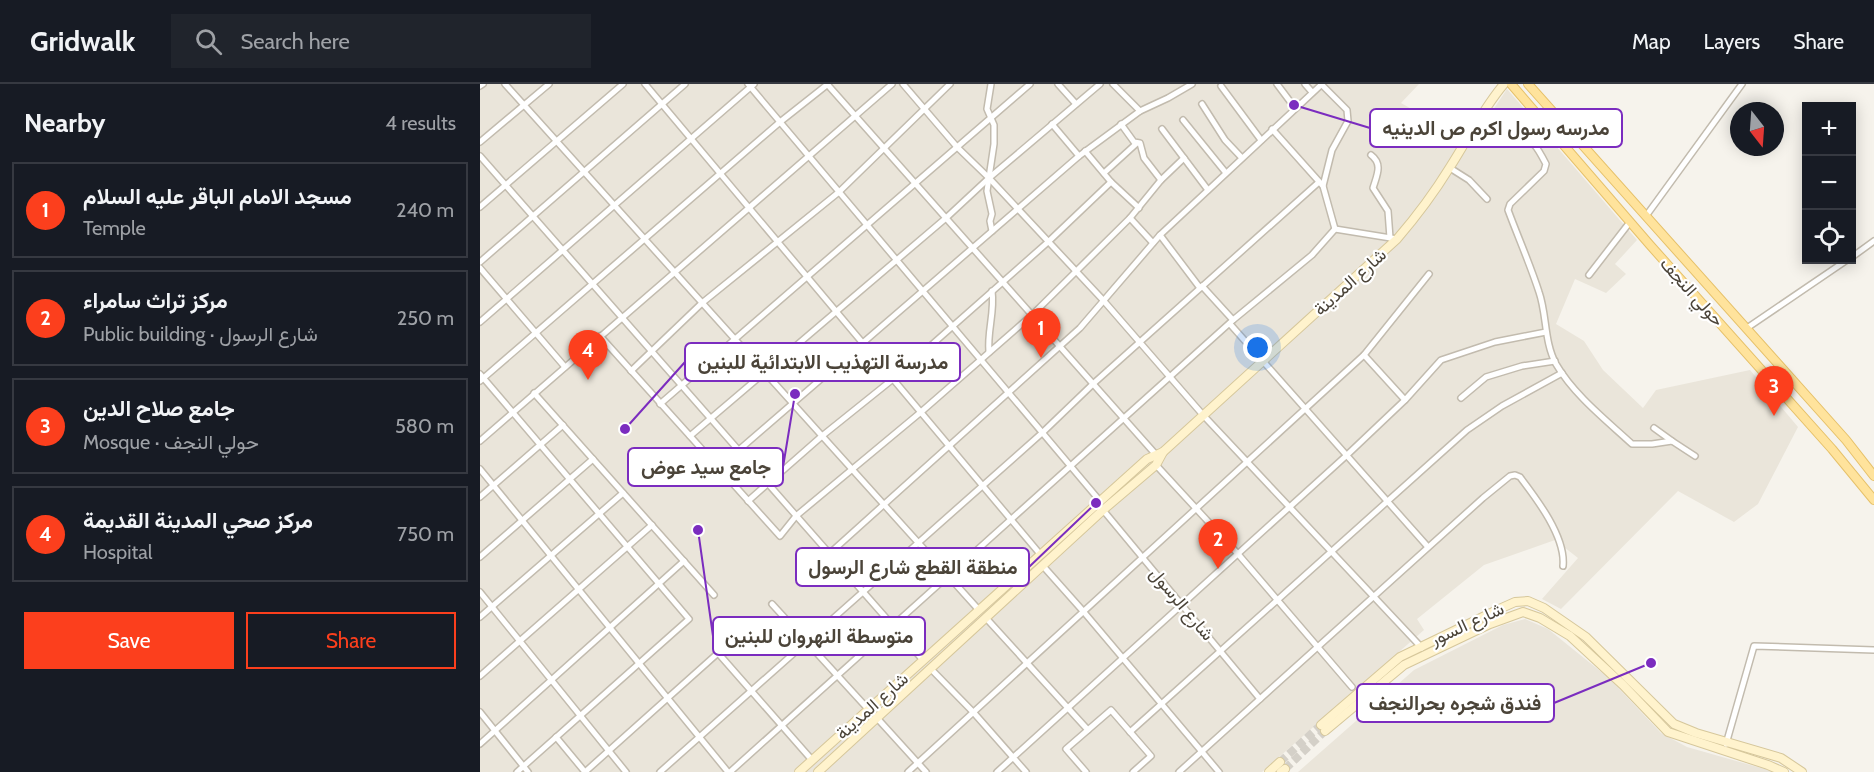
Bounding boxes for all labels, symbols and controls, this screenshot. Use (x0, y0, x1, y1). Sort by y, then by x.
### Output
search box (171, 14, 591, 68)
text: Gridwalk (30, 24, 135, 58)
icon: search (192, 25, 225, 58)
text: Search here (240, 28, 350, 55)
text: Map (1632, 29, 1671, 54)
text: Layers (1704, 29, 1760, 54)
text: Share (1793, 29, 1844, 54)
north arrow (1730, 102, 1784, 156)
map controls (1802, 102, 1856, 264)
button: + (1802, 102, 1856, 156)
text: Nearby (24, 107, 105, 139)
callout: مدرسه رسول اکرم ص الدینیه (1370, 109, 1622, 147)
text: 4 results (385, 111, 456, 135)
text: مدرسه رسول اکرم ص الدینیه (1382, 116, 1610, 141)
button: − (1802, 156, 1856, 210)
text: مسجد الامام الباقر عليه السلام (83, 183, 352, 210)
text: 1 (42, 198, 49, 222)
text: 240 m (396, 198, 454, 222)
button: locate (1802, 210, 1856, 264)
text: Temple (83, 216, 146, 240)
street label: شارع المدينة (1309, 244, 1392, 321)
street label: حولي النجف (1652, 253, 1729, 334)
text: مركز تراث سامراء (83, 287, 228, 314)
text: 2 (40, 306, 51, 330)
text: 250 m (397, 306, 454, 330)
pin: 1 (1022, 308, 1060, 358)
text: Public building · شارع الرسول (83, 322, 318, 346)
pin: 4 (568, 330, 608, 380)
your location (1243, 333, 1272, 362)
callout: مدرسة التهذيب الابتدائية للبنين (685, 343, 960, 381)
text: مدرسة التهذيب الابتدائية للبنين (698, 350, 949, 375)
pin: 3 (1754, 366, 1794, 416)
text: جامع صلاح الدين (83, 395, 235, 422)
text: 3 (40, 414, 51, 438)
text: 580 m (395, 414, 454, 438)
text: Mosque · حولي النجف (83, 430, 259, 454)
callout: جامع سيد عوض (628, 448, 783, 486)
text: جامع سيد عوض (641, 455, 771, 481)
text: مركز صحي المدينة القديمة (83, 507, 313, 534)
pin: 2 (1198, 520, 1238, 569)
text: 4 (39, 522, 52, 546)
text: 750 m (397, 522, 454, 546)
text: Hospital (83, 540, 153, 564)
callout: منطقة القطع شارع الرسول (796, 548, 1029, 586)
text: منطقة القطع شارع الرسول (808, 555, 1018, 581)
street label: شارع الرسول (1144, 563, 1219, 646)
street label: شارع السور (1426, 597, 1508, 652)
button: Save (24, 612, 234, 669)
button: Share (246, 612, 456, 669)
callout: متوسطة النهروان للبنين (713, 617, 925, 655)
text: متوسطة النهروان للبنين (725, 624, 913, 649)
street label: شارع المدينة (831, 668, 914, 745)
callout: فندق شجره بحرالنجف (1357, 684, 1554, 722)
text: فندق شجره بحرالنجف (1369, 691, 1541, 716)

